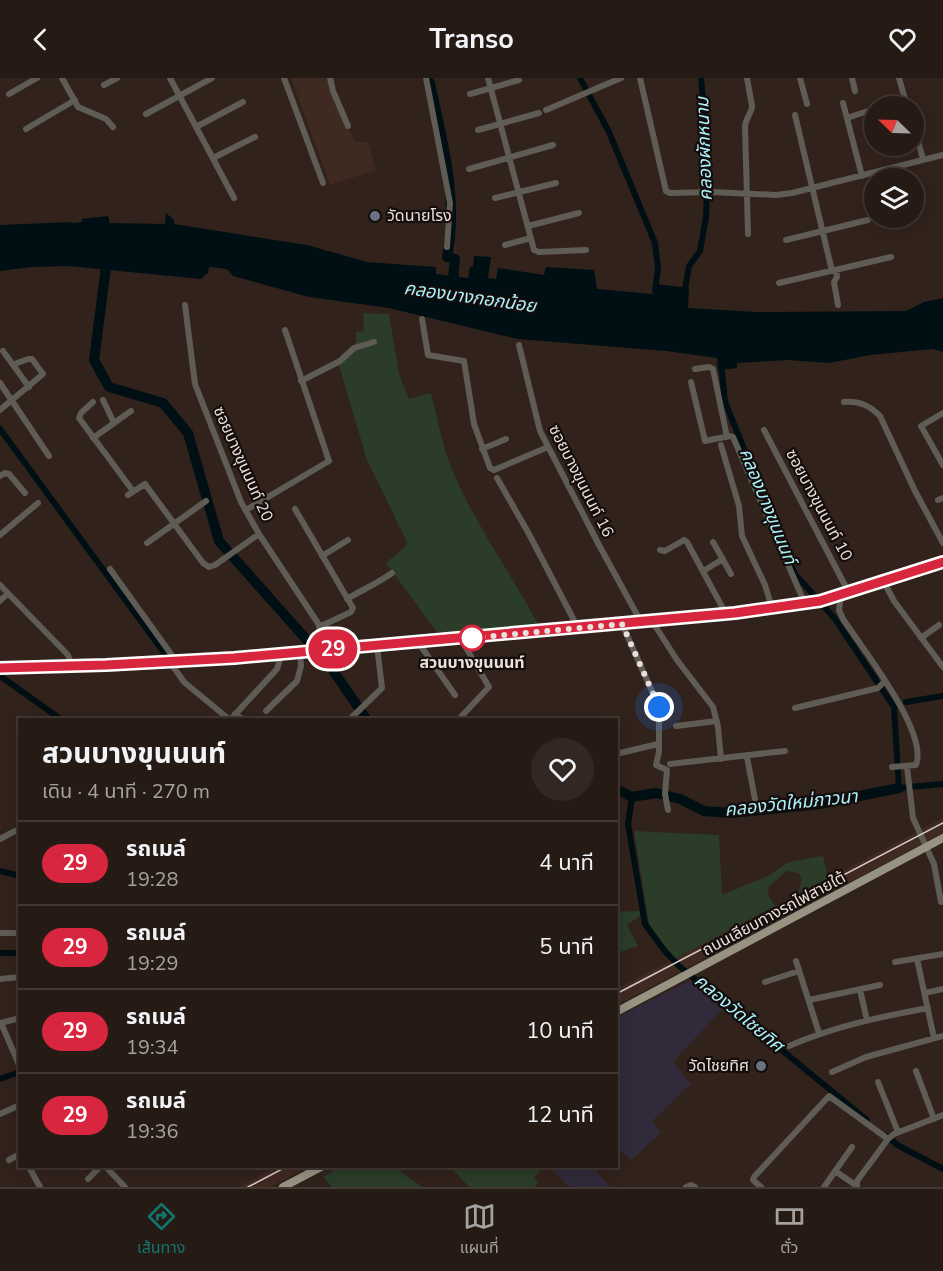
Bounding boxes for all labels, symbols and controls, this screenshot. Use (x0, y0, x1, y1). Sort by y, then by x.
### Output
text: Transo (429, 21, 514, 58)
icon: back (24, 23, 57, 56)
icon: heart (886, 23, 919, 56)
water label: คลองผักหนาม (690, 95, 718, 201)
north arrow (864, 96, 924, 156)
map controls (864, 96, 924, 228)
button: layers (864, 168, 924, 228)
place label: วัดนายโรง (387, 205, 452, 227)
marker: วัดนายโรง (368, 209, 382, 223)
water label: คลองบางกอกน้อย (402, 276, 539, 318)
street label: ซอยบางขุนนนท์ 20 (208, 403, 278, 525)
street label: ซอยบางขุนนนท์ 16 (543, 421, 619, 541)
water label: คลองบางขุนนนท์ (734, 444, 803, 570)
street label: ซอยบางขุนนนท์ 10 (780, 445, 858, 565)
marker: สวนบางขุนนนท์ (459, 625, 485, 651)
line badge: 29 (306, 630, 360, 668)
text: 29 (320, 635, 346, 663)
place label: สวนบางขุนนนท์ (419, 652, 525, 674)
your location (644, 692, 674, 722)
text: สวนบางขุนนนท์ (42, 735, 226, 773)
button: heart (531, 738, 594, 801)
text: เดิน · 4 นาที · 270 m (42, 778, 210, 805)
water label: คลองวัดใหม่ภาวนา (723, 784, 859, 822)
text: รถเมล์ (126, 834, 186, 864)
text: 4 นาที (539, 848, 594, 878)
text: 29 (62, 849, 88, 877)
text: 19:28 (126, 866, 179, 893)
street label: ถนนเลียบทางรถไฟสายใต้ (698, 867, 850, 961)
text: รถเมล์ (126, 918, 186, 948)
text: 5 นาที (539, 932, 594, 962)
text: 29 (62, 933, 88, 961)
text: 19:29 (126, 950, 179, 977)
water label: คลองวัดไชยทิศ (689, 969, 790, 1058)
text: รถเมล์ (126, 1002, 186, 1032)
text: 10 นาที (526, 1016, 594, 1046)
text: 29 (62, 1017, 88, 1045)
text: 19:34 (126, 1034, 179, 1061)
place label: วัดไชยทิศ (689, 1055, 749, 1077)
marker: วัดไชยทิศ (754, 1059, 768, 1073)
text: รถเมล์ (126, 1086, 186, 1116)
text: 12 นาที (526, 1100, 594, 1130)
text: 29 (62, 1101, 88, 1129)
text: 19:36 (126, 1118, 179, 1145)
tab: เส้นทาง (137, 1200, 185, 1260)
tab: แผนที่ (460, 1200, 499, 1260)
tab: ตั๋ว (773, 1200, 806, 1260)

